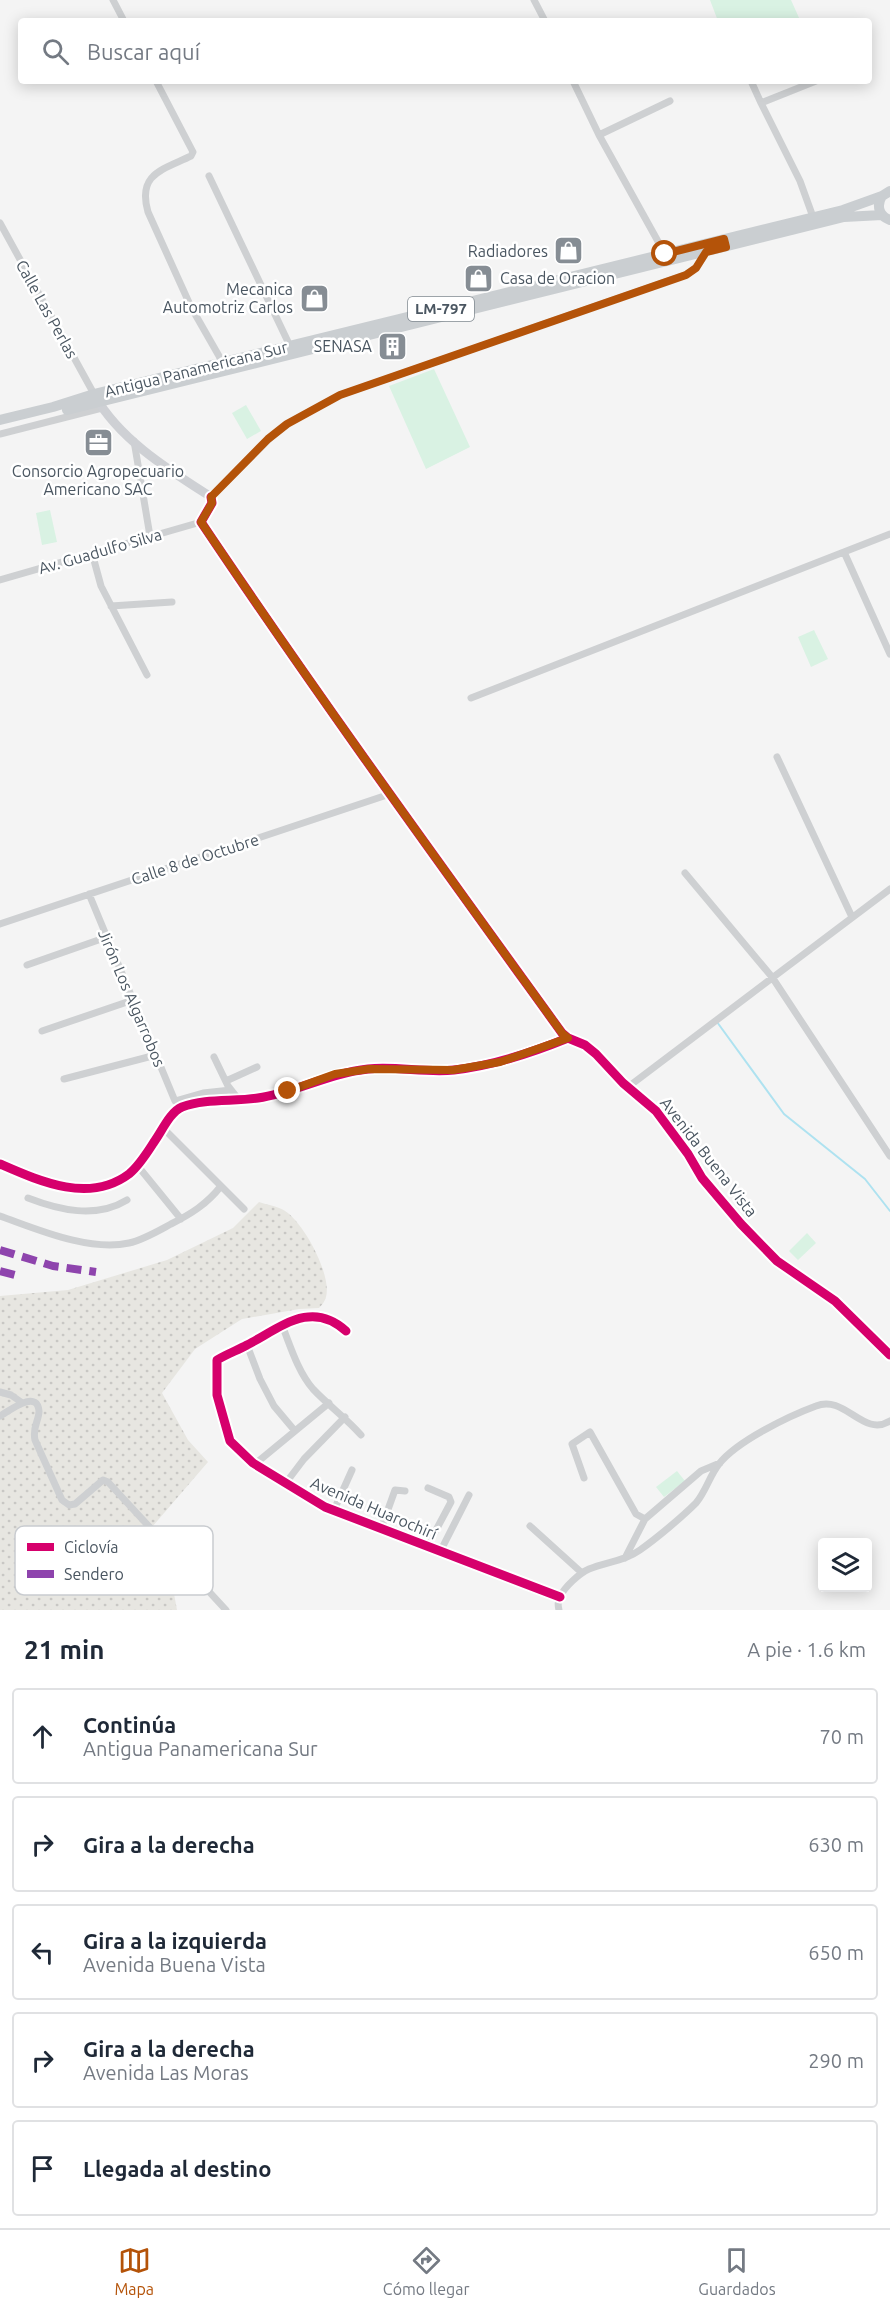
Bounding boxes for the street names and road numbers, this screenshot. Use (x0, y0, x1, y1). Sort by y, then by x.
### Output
street label: Calle Las Perlas (13, 257, 81, 361)
road number: LM-797 (408, 297, 474, 321)
street label: Antigua Panamericana Sur (103, 338, 289, 400)
street label: Av. Guadulfo Silva (36, 525, 164, 577)
street label: Calle 8 de Octubre (129, 830, 261, 888)
street label: Jirón Los Algarrobos (95, 927, 169, 1069)
street label: Avenida Buena Vista (657, 1094, 761, 1220)
street label: Avenida Huarochirí (308, 1473, 441, 1543)

